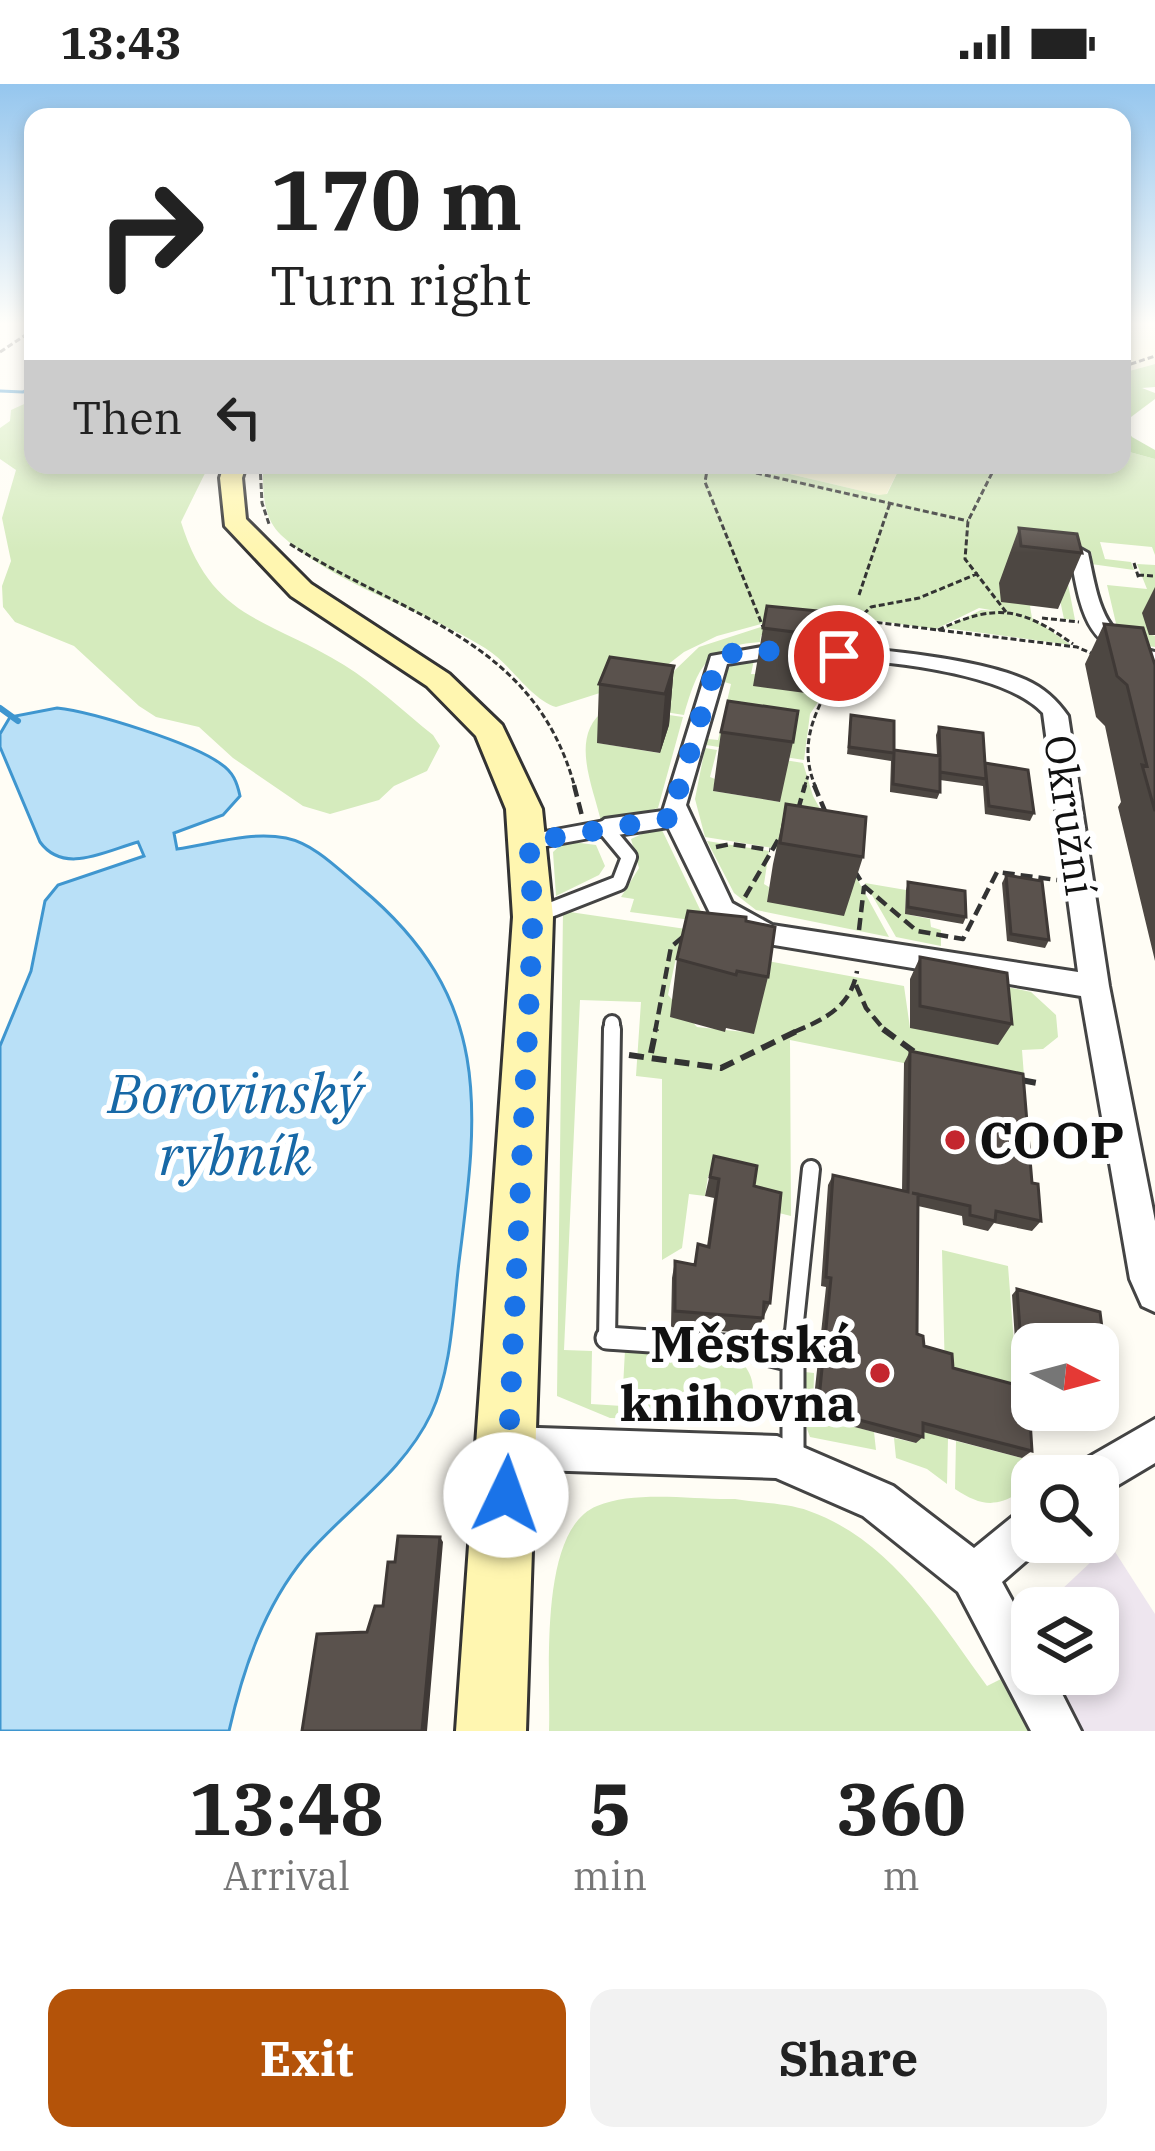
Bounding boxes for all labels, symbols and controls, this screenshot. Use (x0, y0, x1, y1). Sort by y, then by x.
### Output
text: 13:43 (60, 13, 182, 71)
text: 170 m (270, 144, 522, 253)
icon: right (72, 156, 228, 312)
text: Turn right (270, 250, 532, 320)
icon: left (206, 384, 272, 450)
text: Then (72, 388, 182, 446)
pin (788, 605, 890, 707)
icon: arrive (806, 623, 872, 689)
street label: Okružní (1032, 731, 1109, 899)
water label: Borovinský rybník (106, 1058, 367, 1190)
place label: COOP (979, 1106, 1125, 1172)
marker: COOP (942, 1127, 968, 1153)
place label: Městská knihovna (620, 1310, 856, 1435)
north arrow (1011, 1323, 1119, 1431)
map controls (1011, 1323, 1119, 1695)
marker: Městská knihovna (867, 1360, 893, 1386)
position arrow (443, 1432, 569, 1558)
button: search (1011, 1455, 1119, 1563)
button: layers (1011, 1587, 1119, 1695)
text: 13:48 (189, 1761, 384, 1855)
text: 5 (588, 1761, 632, 1855)
text: 360 (836, 1761, 966, 1855)
text: Arrival (223, 1850, 350, 1901)
text: min (573, 1850, 647, 1901)
text: m (883, 1850, 920, 1901)
button: Exit (48, 1989, 566, 2127)
button: Share (590, 1989, 1107, 2127)

